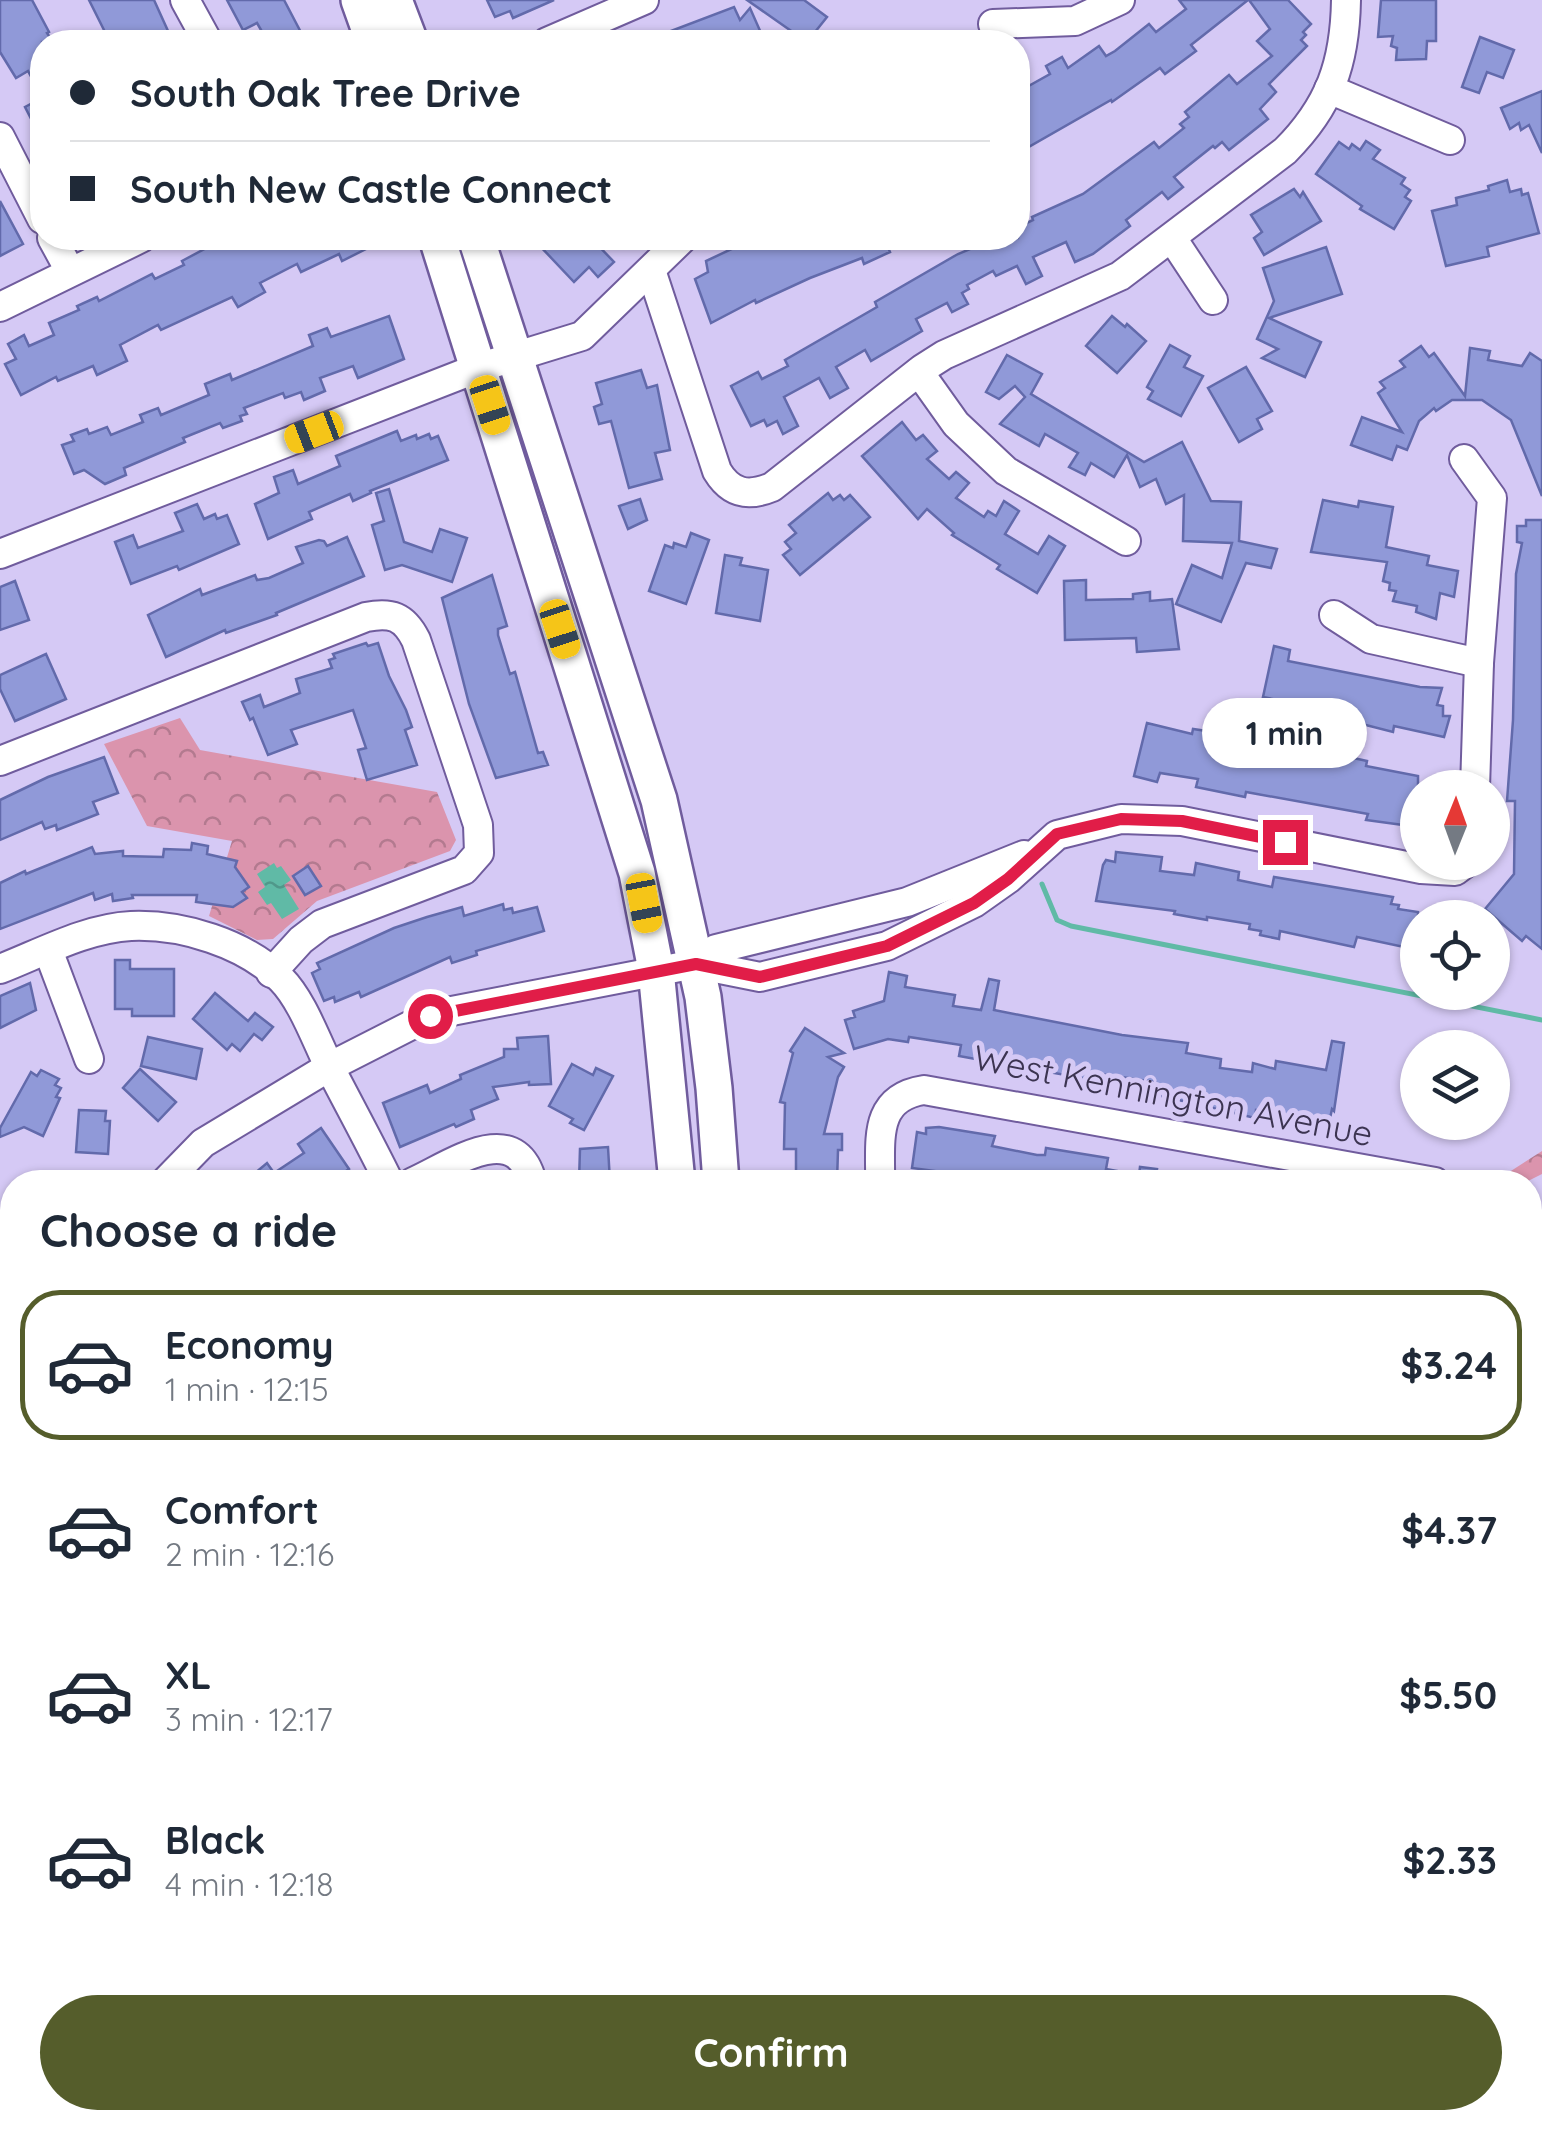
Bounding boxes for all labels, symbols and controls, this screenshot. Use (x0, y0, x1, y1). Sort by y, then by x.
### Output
text: South Oak Tree Drive (130, 69, 521, 117)
text: South New Castle Connect (130, 165, 612, 213)
car (466, 372, 514, 438)
car (281, 407, 347, 457)
car (536, 596, 584, 662)
callout: 1 min (1202, 697, 1368, 767)
text: 1 min (1246, 713, 1323, 753)
north arrow (1400, 770, 1510, 880)
map controls (1400, 770, 1510, 1140)
route end (1263, 820, 1308, 865)
car (624, 871, 664, 935)
button: locate (1400, 900, 1510, 1010)
route start (408, 994, 453, 1039)
button: layers (1400, 1030, 1510, 1140)
street label: West Kennington Avenue (970, 1035, 1377, 1155)
text: Choose a ride (40, 1202, 337, 1258)
icon: car (45, 1320, 135, 1410)
text: Economy (165, 1321, 334, 1369)
text: $3.24 (1400, 1341, 1497, 1389)
text: 1 min · 12:15 (165, 1369, 329, 1409)
icon: car (45, 1485, 135, 1575)
text: Comfort (165, 1486, 319, 1534)
text: $4.37 (1401, 1506, 1497, 1554)
text: 2 min · 12:16 (165, 1534, 334, 1574)
icon: car (45, 1650, 135, 1740)
text: XL (165, 1651, 211, 1699)
text: $5.50 (1399, 1671, 1497, 1719)
text: 3 min · 12:17 (165, 1699, 333, 1739)
icon: car (45, 1815, 135, 1905)
text: Black (165, 1816, 265, 1864)
text: $2.33 (1402, 1836, 1497, 1884)
text: 4 min · 12:18 (165, 1864, 334, 1904)
button: Confirm (40, 1995, 1502, 2110)

